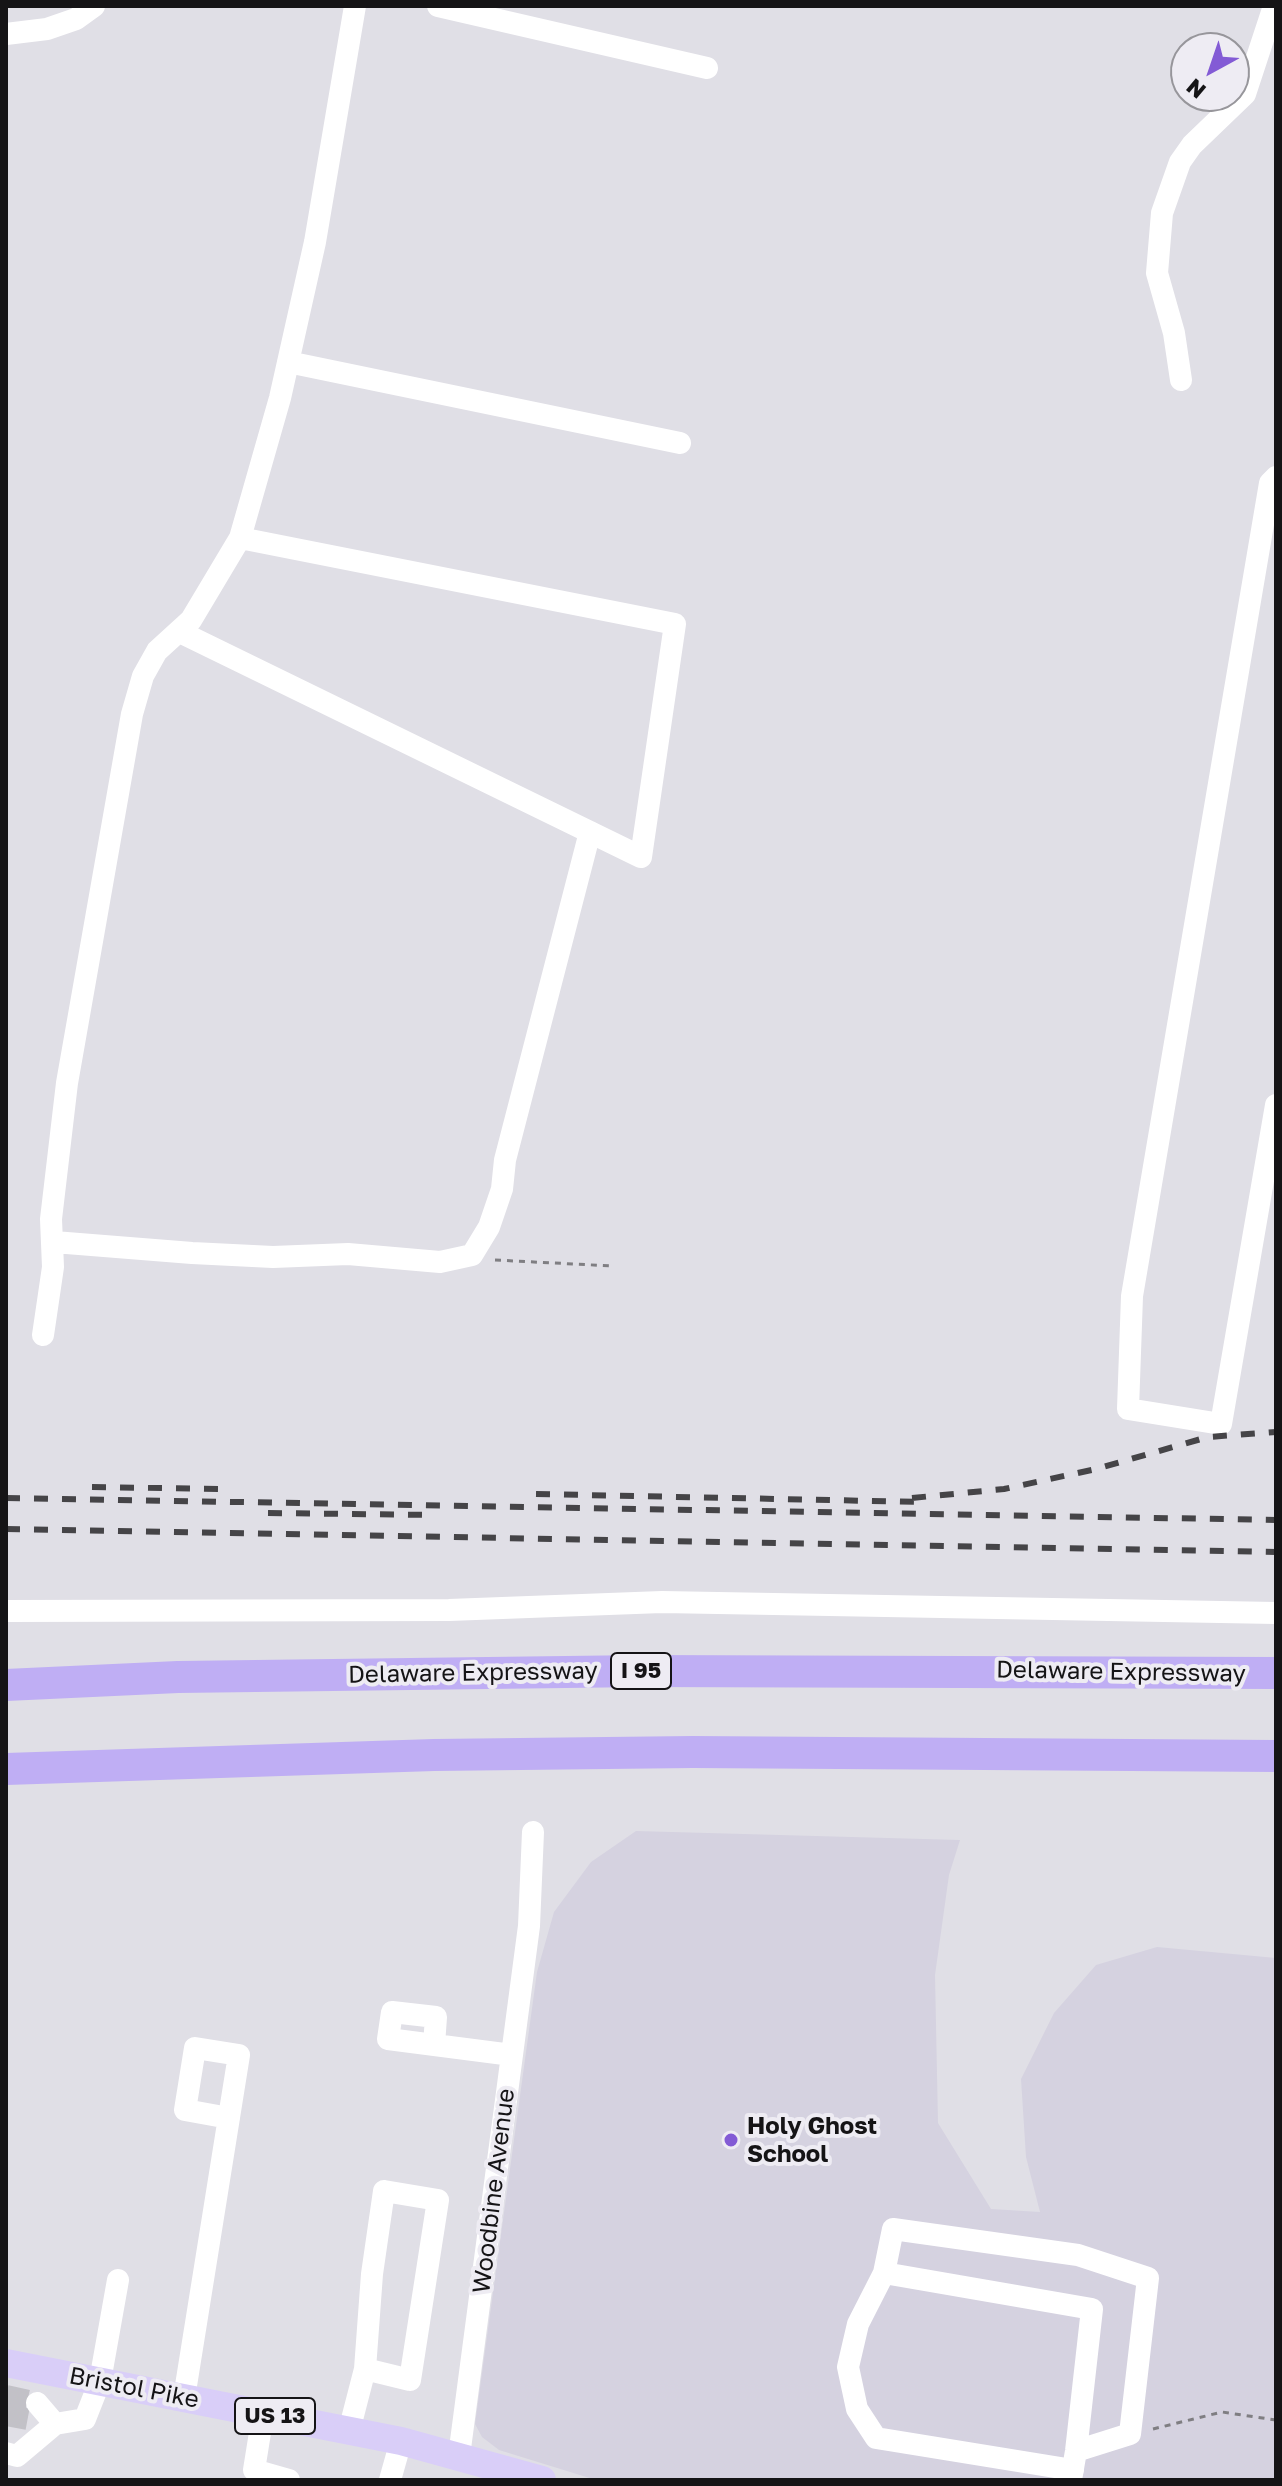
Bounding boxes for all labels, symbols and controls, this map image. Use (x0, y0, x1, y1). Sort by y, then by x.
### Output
north arrow (1170, 32, 1250, 112)
text: N (1180, 74, 1211, 105)
road number: I 95 (611, 1653, 671, 1689)
street label: Delaware Expressway (996, 1655, 1246, 1689)
street label: Delaware Expressway (348, 1656, 598, 1690)
street label: Woodbine Avenue (467, 2087, 521, 2295)
place label: Holy Ghost School (747, 2112, 877, 2168)
marker: Holy Ghost School (722, 2131, 740, 2149)
street label: Bristol Pike (67, 2361, 201, 2415)
road number: US 13 (235, 2398, 315, 2434)

